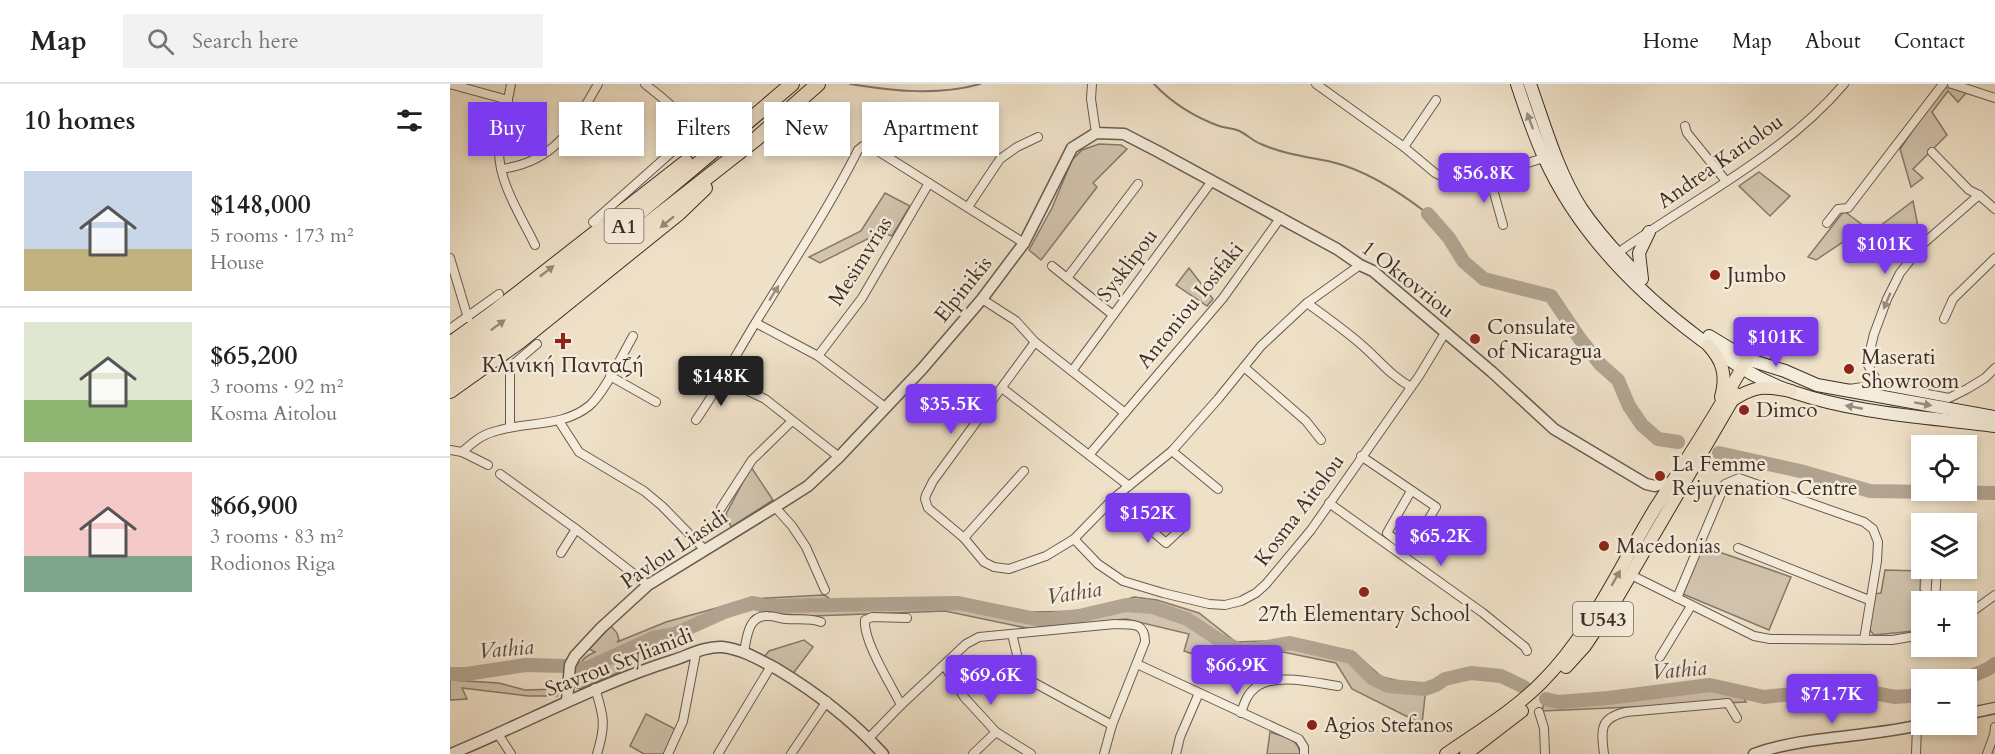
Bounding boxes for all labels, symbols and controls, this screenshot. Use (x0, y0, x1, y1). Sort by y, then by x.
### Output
search box (123, 14, 543, 68)
text: Map (30, 22, 87, 60)
icon: search (144, 25, 177, 58)
text: Search here (192, 26, 299, 56)
text: Home (1643, 27, 1699, 56)
text: Map (1732, 27, 1772, 56)
text: About (1805, 27, 1861, 56)
text: Contact (1894, 27, 1965, 56)
chip: Buy (468, 102, 547, 156)
chip: Rent (559, 102, 644, 156)
chip: Filters (656, 102, 752, 156)
chip: New (764, 102, 850, 156)
chip: Apartment (862, 102, 999, 156)
text: 10 homes (24, 103, 135, 138)
icon: filters (393, 104, 426, 137)
street label: Andrea Kariolou (1651, 107, 1789, 216)
one-way arrow (1524, 112, 1534, 130)
pin: $56.8K (1435, 153, 1533, 204)
text: $56.8K (1453, 159, 1515, 186)
text: $148,000 (210, 187, 311, 222)
icon: home (72, 195, 144, 267)
road number: A1 (604, 209, 644, 243)
street label: Mesimvrias (822, 211, 899, 311)
one-way arrow (660, 216, 675, 228)
text: 5 rooms · 173 m² (210, 222, 354, 249)
street label: Sysklipou (1090, 223, 1165, 308)
pin: $101K (1843, 224, 1927, 275)
text: $101K (1856, 230, 1914, 257)
street label: 1 Oktovriou (1355, 234, 1460, 325)
street label: Antoniou Iosifaki (1130, 236, 1251, 375)
text: House (210, 249, 264, 276)
street label: Elpinikis (928, 250, 999, 329)
place label: Jumbo (1724, 261, 1786, 290)
one-way arrow (539, 264, 555, 277)
marker: Jumbo (1708, 268, 1722, 282)
one-way arrow (769, 284, 780, 301)
one-way arrow (1882, 292, 1891, 310)
place label: Consulate of Nicaragua (1487, 313, 1602, 366)
pin: $101K (1734, 317, 1818, 368)
one-way arrow (489, 319, 505, 331)
text: $101K (1747, 323, 1805, 350)
marker: Κλινική Πανταζή (554, 332, 572, 350)
marker: Consulate of Nicaragua (1468, 332, 1482, 346)
text: $65,200 (210, 338, 298, 373)
place label: Maserati Showroom (1861, 343, 1960, 396)
icon: home (72, 346, 144, 418)
place label: Κλινική Πανταζή (482, 351, 644, 380)
pin: $148K (679, 356, 763, 407)
text: $148K (692, 362, 750, 389)
marker: Maserati Showroom (1842, 362, 1856, 376)
text: 3 rooms · 92 m² (210, 373, 343, 400)
pin: $35.5K (902, 384, 1000, 435)
text: $35.5K (920, 390, 982, 417)
place label: Dimco (1756, 396, 1818, 425)
text: Kosma Aitolou (210, 400, 337, 427)
one-way arrow (1913, 400, 1932, 409)
one-way arrow (1844, 402, 1863, 411)
marker: Dimco (1737, 403, 1751, 417)
map controls (1911, 435, 1977, 735)
button: locate (1911, 435, 1977, 501)
street label: Kosma Aitolou (1248, 448, 1351, 572)
place label: La Femme Rejuvenation Centre (1672, 450, 1858, 503)
marker: La Femme Rejuvenation Centre (1653, 469, 1667, 483)
text: $66,900 (210, 488, 298, 523)
pin: $152K (1106, 493, 1190, 544)
icon: home (72, 496, 144, 568)
text: $152K (1119, 499, 1177, 526)
street label: Pavlou Liasidi (615, 503, 734, 596)
button: layers (1911, 513, 1977, 579)
pin: $65.2K (1392, 516, 1490, 567)
text: $65.2K (1410, 522, 1472, 549)
text: 3 rooms · 83 m² (210, 523, 343, 550)
place label: Macedonias (1616, 532, 1720, 561)
marker: Macedonias (1597, 539, 1611, 553)
text: Rodionos Riga (210, 550, 335, 577)
one-way arrow (1610, 570, 1620, 587)
water label: Vathia (1044, 574, 1104, 612)
marker: 27th Elementary School (1357, 585, 1371, 599)
button: + (1911, 591, 1977, 657)
place label: 27th Elementary School (1258, 600, 1470, 629)
road number: U543 (1573, 602, 1633, 636)
street label: Stavrou Stylianidi (541, 621, 698, 704)
water label: Vathia (477, 632, 535, 666)
pin: $66.9K (1188, 645, 1286, 696)
text: $66.9K (1206, 651, 1268, 678)
water label: Vathia (1650, 653, 1708, 687)
pin: $69.6K (942, 655, 1040, 706)
text: $69.6K (960, 661, 1022, 688)
button: − (1911, 669, 1977, 735)
pin: $71.7K (1783, 674, 1881, 725)
text: $71.7K (1801, 680, 1863, 707)
place label: Agios Stefanos (1324, 711, 1453, 740)
marker: Agios Stefanos (1305, 718, 1319, 732)

